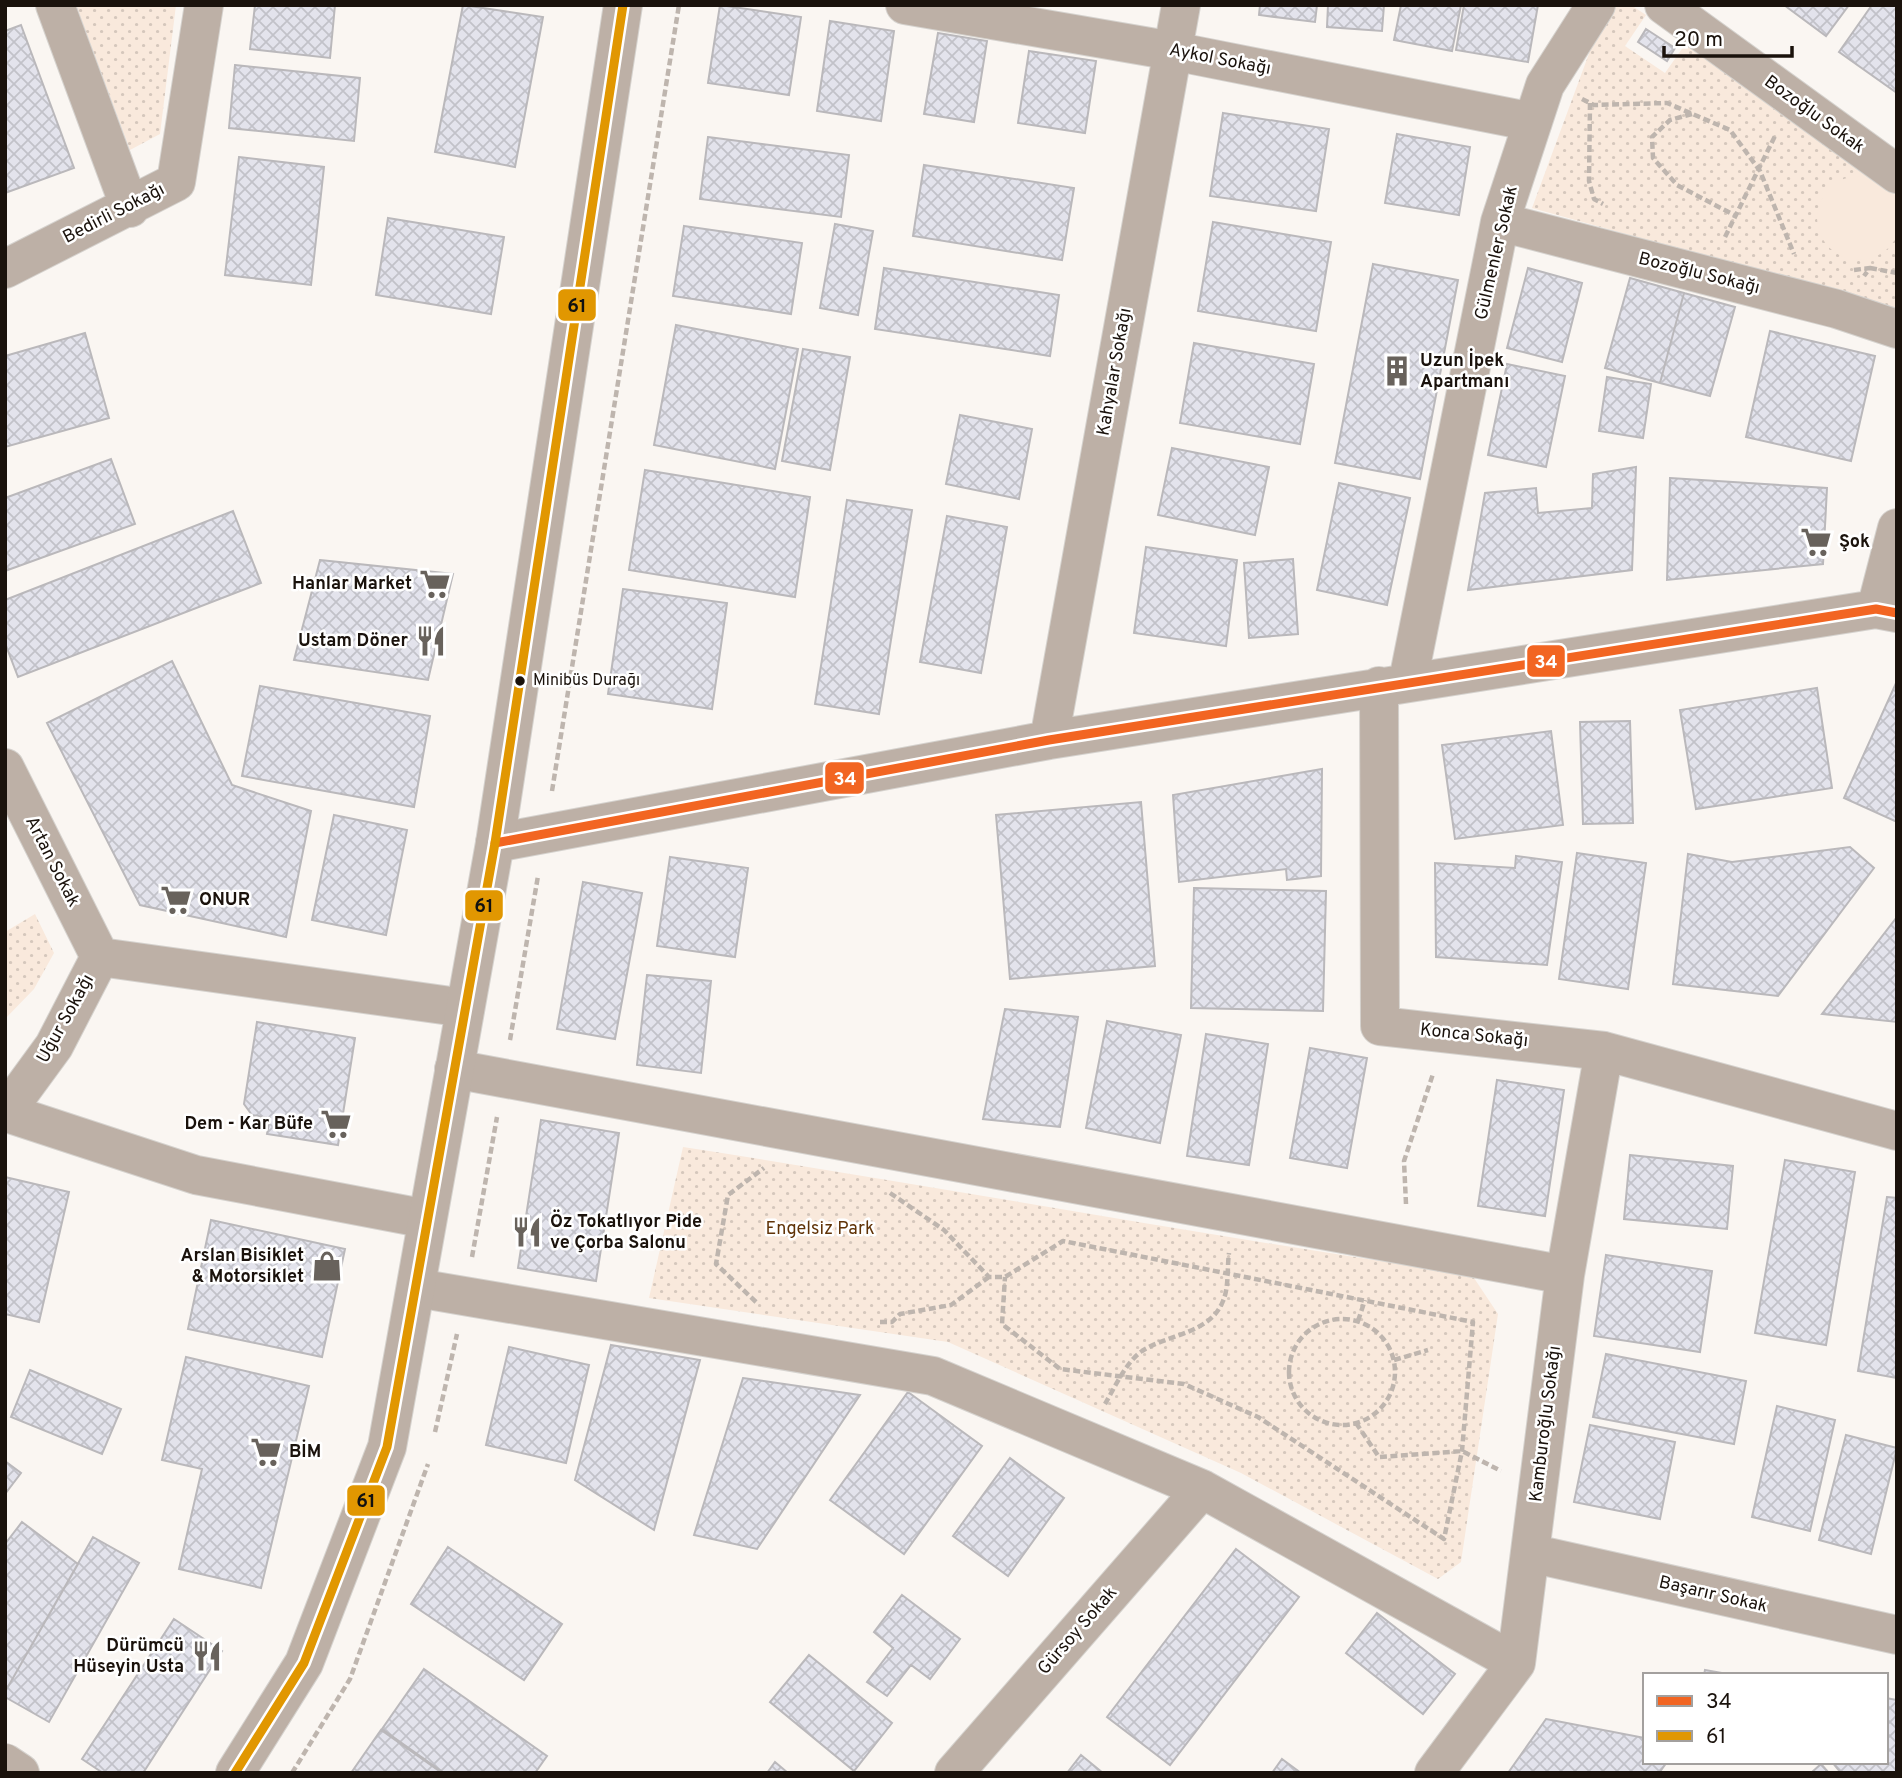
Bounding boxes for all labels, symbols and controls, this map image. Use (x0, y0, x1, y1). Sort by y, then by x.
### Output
scale bar (1664, 14, 1792, 58)
text: 20 m (1674, 27, 1723, 54)
street label: Aykol Sokağı (1167, 39, 1273, 81)
street label: Bozoğlu Sokak (1759, 71, 1869, 159)
street label: Bedirli Sokağı (59, 178, 169, 250)
street label: Gülmenler Sokak (1470, 184, 1524, 322)
street label: Bozoğlu Sokağı (1636, 248, 1762, 300)
line badge: 61 (557, 288, 597, 322)
text: 61 (567, 295, 587, 319)
street label: Kahyalar Sokağı (1092, 306, 1138, 438)
place label: Uzun İpek Apartmanı (1420, 348, 1509, 394)
building icon: Uzun İpek Apartmanı (1380, 354, 1414, 388)
supermarket icon: Şok (1799, 525, 1833, 559)
place label: Şok (1839, 531, 1870, 554)
supermarket icon: Hanlar Market (418, 567, 452, 601)
place label: Hanlar Market (292, 573, 412, 596)
restaurant icon: Ustam Döner (414, 624, 448, 658)
place label: Ustam Döner (298, 630, 408, 653)
line badge: 34 (1526, 644, 1566, 678)
text: 34 (1534, 651, 1558, 675)
place label: Minibüs Durağı (533, 671, 640, 691)
marker: Minibüs Durağı (513, 674, 527, 688)
line badge: 34 (824, 761, 865, 795)
text: 34 (833, 768, 857, 792)
street label: Artan Sokak (19, 813, 85, 911)
supermarket icon: ONUR (159, 883, 193, 917)
place label: ONUR (199, 889, 250, 912)
line badge: 61 (464, 889, 504, 922)
text: 61 (474, 895, 494, 919)
street label: Uğur Sokağı (32, 970, 100, 1068)
street label: Konca Sokağı (1419, 1019, 1529, 1053)
supermarket icon: Dem - Kar Büfe (319, 1107, 353, 1141)
place label: Dem - Kar Büfe (185, 1113, 313, 1136)
place label: Öz Tokatlıyor Pide ve Çorba Salonu (550, 1209, 702, 1255)
restaurant icon: Öz Tokatlıyor Pide ve Çorba Salonu (510, 1215, 544, 1249)
park label: Engelsiz Park (765, 1218, 875, 1241)
place label: Arslan Bisiklet & Motorsiklet (181, 1245, 304, 1289)
shop icon: Arslan Bisiklet & Motorsiklet (310, 1249, 344, 1283)
street label: Kamburoğlu Sokağı (1525, 1345, 1567, 1503)
supermarket icon: BİM (249, 1435, 283, 1469)
place label: BİM (289, 1439, 321, 1464)
line badge: 61 (346, 1484, 386, 1517)
text: 61 (356, 1490, 376, 1514)
street label: Başarır Sokak (1656, 1571, 1770, 1619)
street label: Gürsoy Sokak (1033, 1582, 1123, 1680)
place label: Dürümcü Hüseyin Usta (73, 1635, 184, 1679)
restaurant icon: Dürümcü Hüseyin Usta (190, 1639, 224, 1673)
legend (1643, 1673, 1888, 1764)
text: 34 (1706, 1689, 1732, 1716)
text: 61 (1706, 1724, 1726, 1751)

